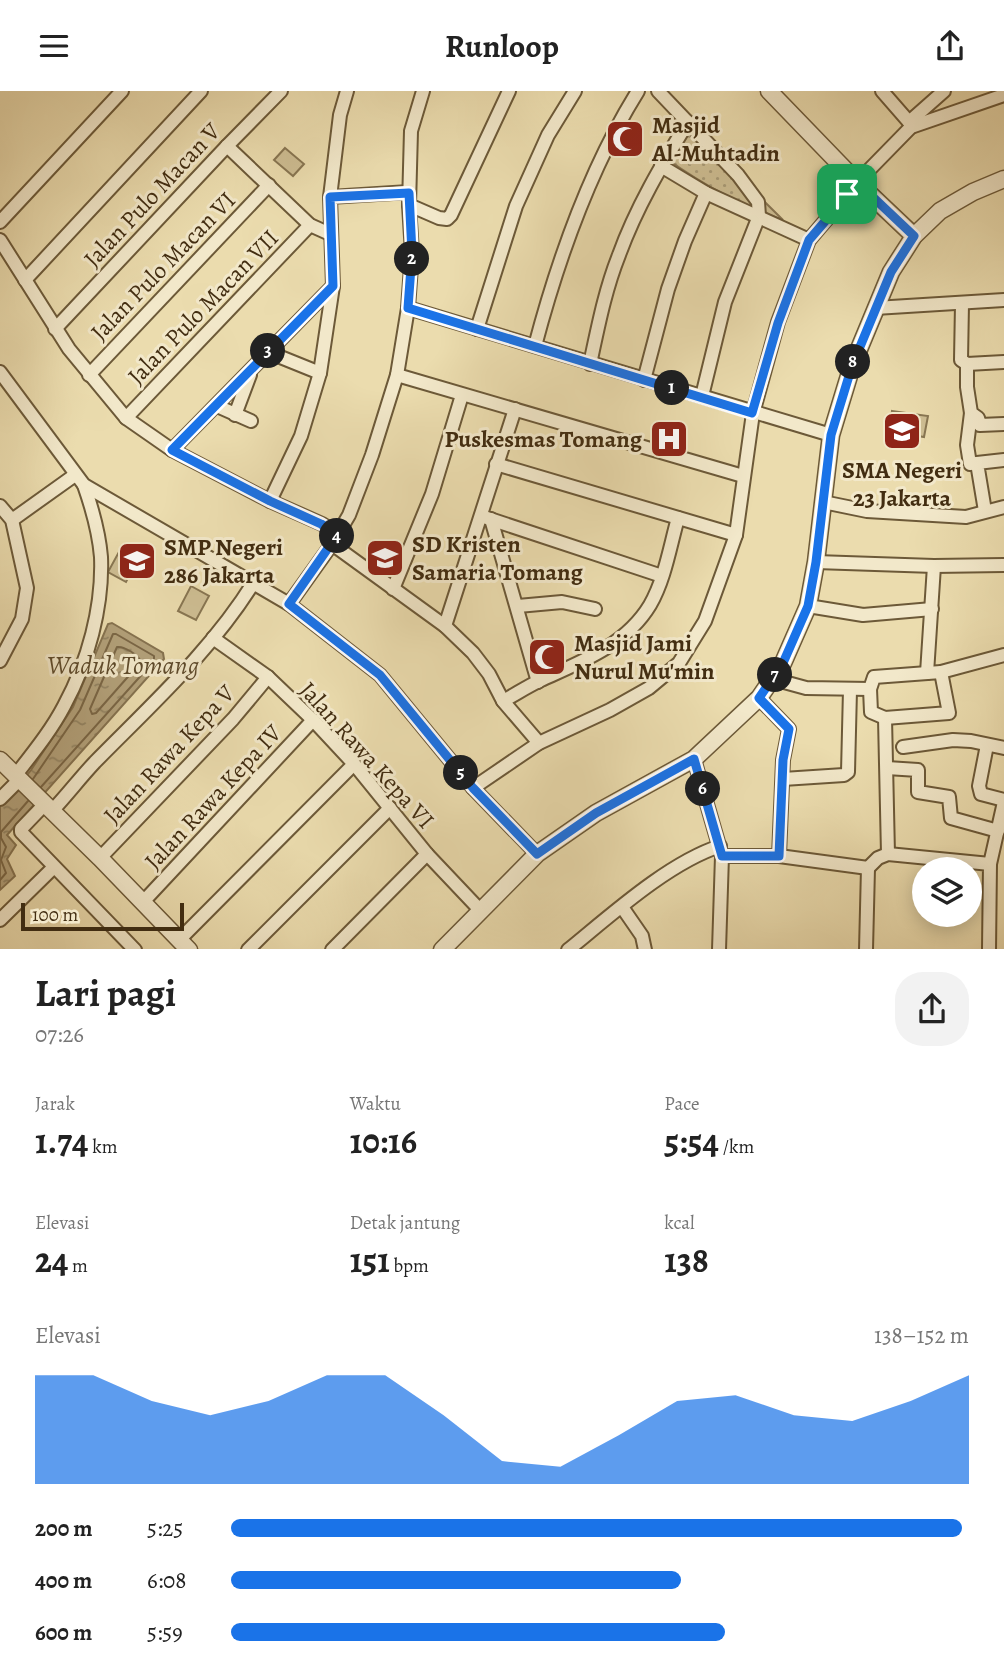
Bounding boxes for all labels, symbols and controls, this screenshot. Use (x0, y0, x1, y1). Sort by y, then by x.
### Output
text: Runloop (445, 24, 559, 68)
icon: menu (35, 27, 73, 65)
icon: share (931, 27, 969, 65)
place label: Masjid Al-Muhtadin (651, 109, 780, 169)
street label: Jalan Pulo Macan V (77, 115, 228, 274)
mosque icon: Masjid Al-Muhtadin (604, 118, 646, 160)
pin (817, 164, 877, 224)
icon: arrive (828, 175, 866, 213)
street label: Jalan Pulo Macan VI (84, 185, 242, 347)
street label: Jalan Pulo Macan VII (121, 222, 285, 392)
pin: 2 (394, 241, 430, 277)
text: 2 (407, 245, 416, 271)
pin: 3 (250, 334, 286, 369)
text: 3 (263, 337, 272, 363)
pin: 8 (836, 345, 870, 379)
text: 8 (848, 348, 857, 374)
pin: 1 (654, 371, 690, 405)
text: 1 (668, 374, 675, 400)
school or university icon: SMA Negeri 23 Jakarta (881, 410, 923, 452)
hospital icon: Puskesmas Tomang (648, 418, 690, 460)
place label: Puskesmas Tomang (444, 423, 643, 455)
place label: SMA Negeri 23 Jakarta (842, 454, 962, 514)
pin: 4 (320, 519, 354, 553)
text: 4 (332, 522, 341, 548)
place label: SD Kristen Samaria Tomang (412, 528, 584, 588)
place label: SMP Negeri 286 Jakarta (164, 531, 283, 591)
school or university icon: SD Kristen Samaria Tomang (364, 537, 406, 579)
school or university icon: SMP Negeri 286 Jakarta (116, 540, 158, 582)
place label: Masjid Jami Nurul Mu'min (574, 627, 715, 687)
mosque icon: Masjid Jami Nurul Mu'min (526, 636, 568, 678)
water label: Waduk Tomang (47, 648, 200, 683)
pin: 7 (758, 657, 792, 693)
text: 7 (770, 661, 779, 687)
street label: Jalan Rawa Kepa VI (292, 675, 442, 835)
street label: Jalan Rawa Kepa V (96, 677, 242, 830)
street label: Jalan Rawa Kepa IV (137, 717, 289, 877)
pin: 5 (444, 755, 478, 791)
text: 5 (456, 759, 465, 785)
pin: 6 (686, 771, 720, 807)
text: 6 (698, 775, 707, 801)
map controls (912, 857, 982, 927)
button: layers (912, 857, 982, 927)
scale bar (21, 901, 184, 932)
text: 100 m (32, 902, 78, 928)
text: Lari pagi (35, 967, 176, 1019)
button: share (895, 972, 969, 1046)
text: 07:26 (35, 1019, 84, 1050)
text: Jarak (35, 1091, 75, 1117)
text: Waktu (350, 1091, 401, 1117)
text: Pace (664, 1091, 700, 1117)
text: 1.74 (35, 1117, 89, 1165)
text: 10:16 (350, 1117, 417, 1165)
text: 5:54 (664, 1117, 719, 1165)
text: km (89, 1134, 118, 1160)
text: /km (719, 1134, 754, 1160)
text: Elevasi (35, 1210, 89, 1236)
text: Detak jantung (350, 1210, 460, 1236)
text: kcal (664, 1210, 695, 1236)
text: 24 (35, 1236, 68, 1284)
text: 151 (350, 1236, 390, 1284)
text: 138 (664, 1236, 709, 1284)
text: m (68, 1253, 88, 1279)
text: bpm (390, 1253, 429, 1279)
text: Elevasi (35, 1320, 101, 1351)
text: 138–152 m (874, 1320, 969, 1351)
text: 200 m (35, 1513, 93, 1544)
text: 5:25 (147, 1513, 183, 1544)
text: 400 m (35, 1565, 92, 1596)
text: 6:08 (147, 1565, 187, 1596)
text: 600 m (35, 1617, 92, 1648)
text: 5:59 (147, 1617, 183, 1648)

